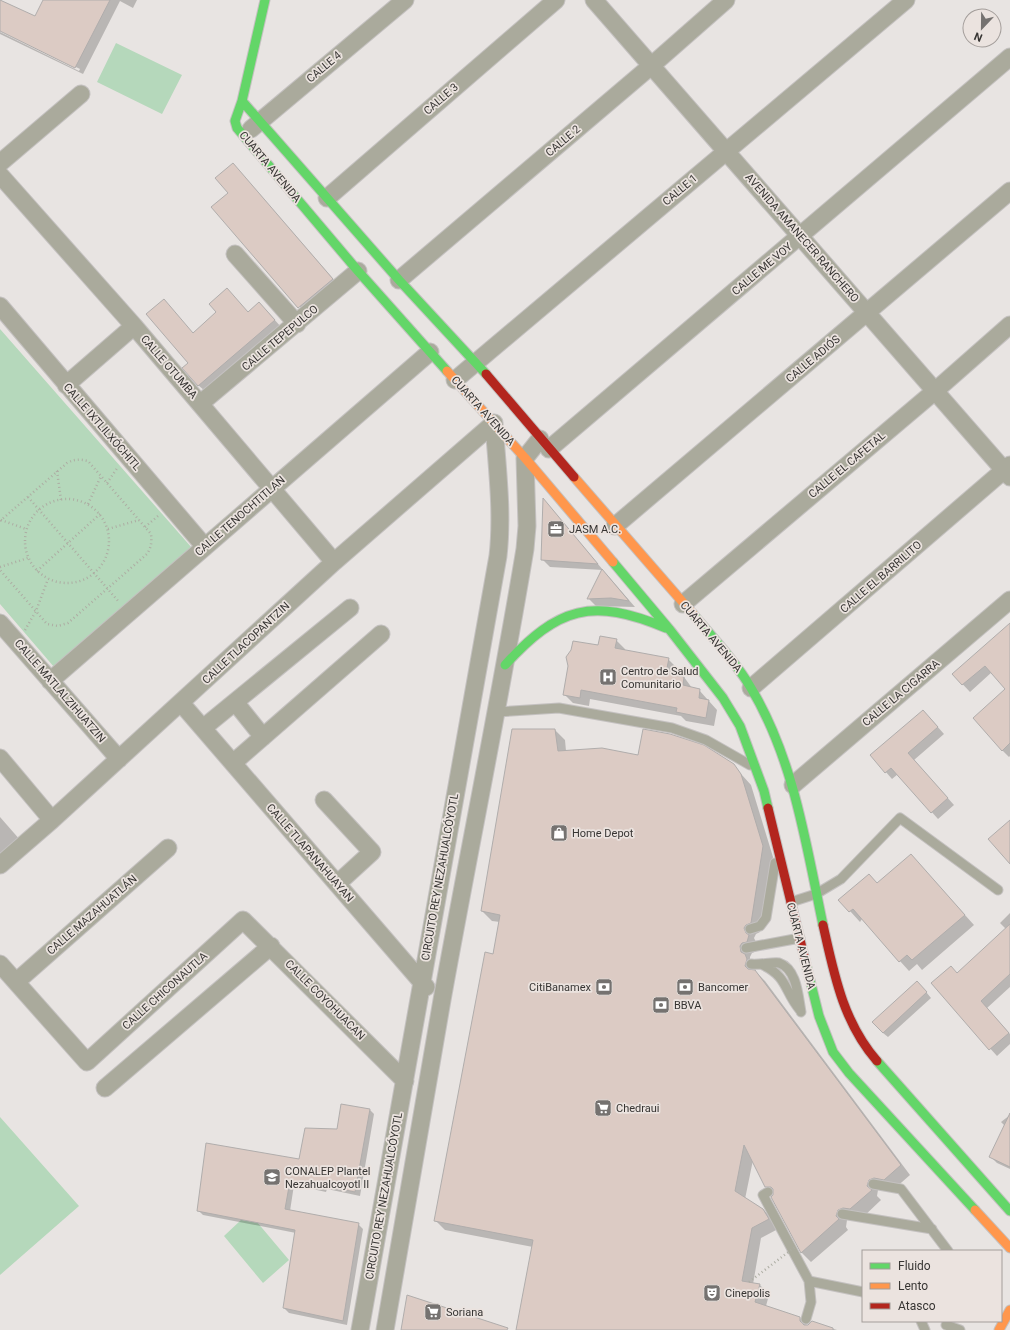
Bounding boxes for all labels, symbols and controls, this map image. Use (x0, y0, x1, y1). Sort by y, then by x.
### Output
north arrow (962, 8, 1002, 48)
text: N (972, 29, 984, 44)
street label: CALLE 4 (304, 49, 344, 85)
street label: CALLE 3 (421, 81, 461, 117)
street label: CALLE 2 (543, 123, 583, 159)
street label: CUARTA AVENIDA (236, 129, 304, 206)
street label: AVENIDA AMANECER RANCHERO (743, 171, 861, 305)
street label: CALLE 1 (660, 172, 700, 208)
street label: CALLE ME VOY (729, 240, 795, 298)
street label: CALLE TEPEPULCO (239, 302, 321, 374)
street label: CALLE ADIÓS (783, 332, 843, 385)
street label: CALLE OTUMBA (138, 333, 201, 402)
street label: CUARTA AVENIDA (448, 374, 518, 449)
street label: CALLE IXTLILXÓCHITL (61, 381, 143, 473)
street label: CALLE EL CAFETAL (806, 429, 888, 501)
street label: CALLE TENOCHTITLAN (192, 473, 288, 559)
office icon: JASM A.C. (546, 519, 566, 539)
place label: JASM A.C. (569, 523, 621, 536)
street label: CALLE EL BARRILITO (838, 538, 924, 616)
street label: CALLE TLACOPANTZIN (200, 599, 292, 687)
street label: CUARTA AVENIDA (677, 599, 745, 676)
street label: CALLE MATLALZIHUATZIN (12, 637, 108, 745)
street label: CALLE LA CIGARRA (860, 656, 943, 729)
place label: Centro de Salud Comunitario (621, 665, 699, 691)
hospital icon: Centro de Salud Comunitario (598, 667, 618, 687)
street label: CIRCUITO REY NEZAHUALCÓYOTL (419, 792, 461, 962)
street label: CALLE TLAPANAHUAYAN (264, 801, 356, 905)
shop icon: Home Depot (549, 823, 569, 843)
place label: Home Depot (572, 827, 634, 840)
street label: CALLE MAZAHUATLÁN (44, 872, 140, 958)
street label: CUARTA AVENIDA (784, 901, 818, 991)
street label: CALLE CHICONAUTLA (120, 949, 211, 1033)
street label: CALLE COYOHUACAN (282, 957, 368, 1043)
bank icon: CitiBanamex (594, 977, 614, 997)
bank icon: Bancomer (675, 977, 695, 997)
place label: CitiBanamex (529, 981, 592, 994)
place label: Bancomer (698, 981, 748, 994)
bank icon: BBVA (651, 995, 671, 1015)
place label: BBVA (674, 999, 702, 1012)
supermarket icon: Chedraui (593, 1098, 613, 1118)
place label: Chedraui (616, 1102, 660, 1115)
street label: CIRCUITO REY NEZAHUALCÓYOTL (363, 1111, 405, 1281)
place label: CONALEP Plantel Nezahualcoyotl II (285, 1165, 370, 1191)
school or university icon: CONALEP Plantel Nezahualcoyotl II (262, 1167, 282, 1187)
legend (862, 1250, 1002, 1322)
text: Fluido (898, 1259, 931, 1273)
text: Lento (898, 1279, 928, 1293)
theatre icon: Cinepolis (702, 1283, 722, 1303)
place label: Cinepolis (725, 1287, 771, 1300)
text: Atasco (898, 1299, 936, 1313)
supermarket icon: Soriana (423, 1302, 443, 1322)
place label: Soriana (446, 1306, 483, 1319)

